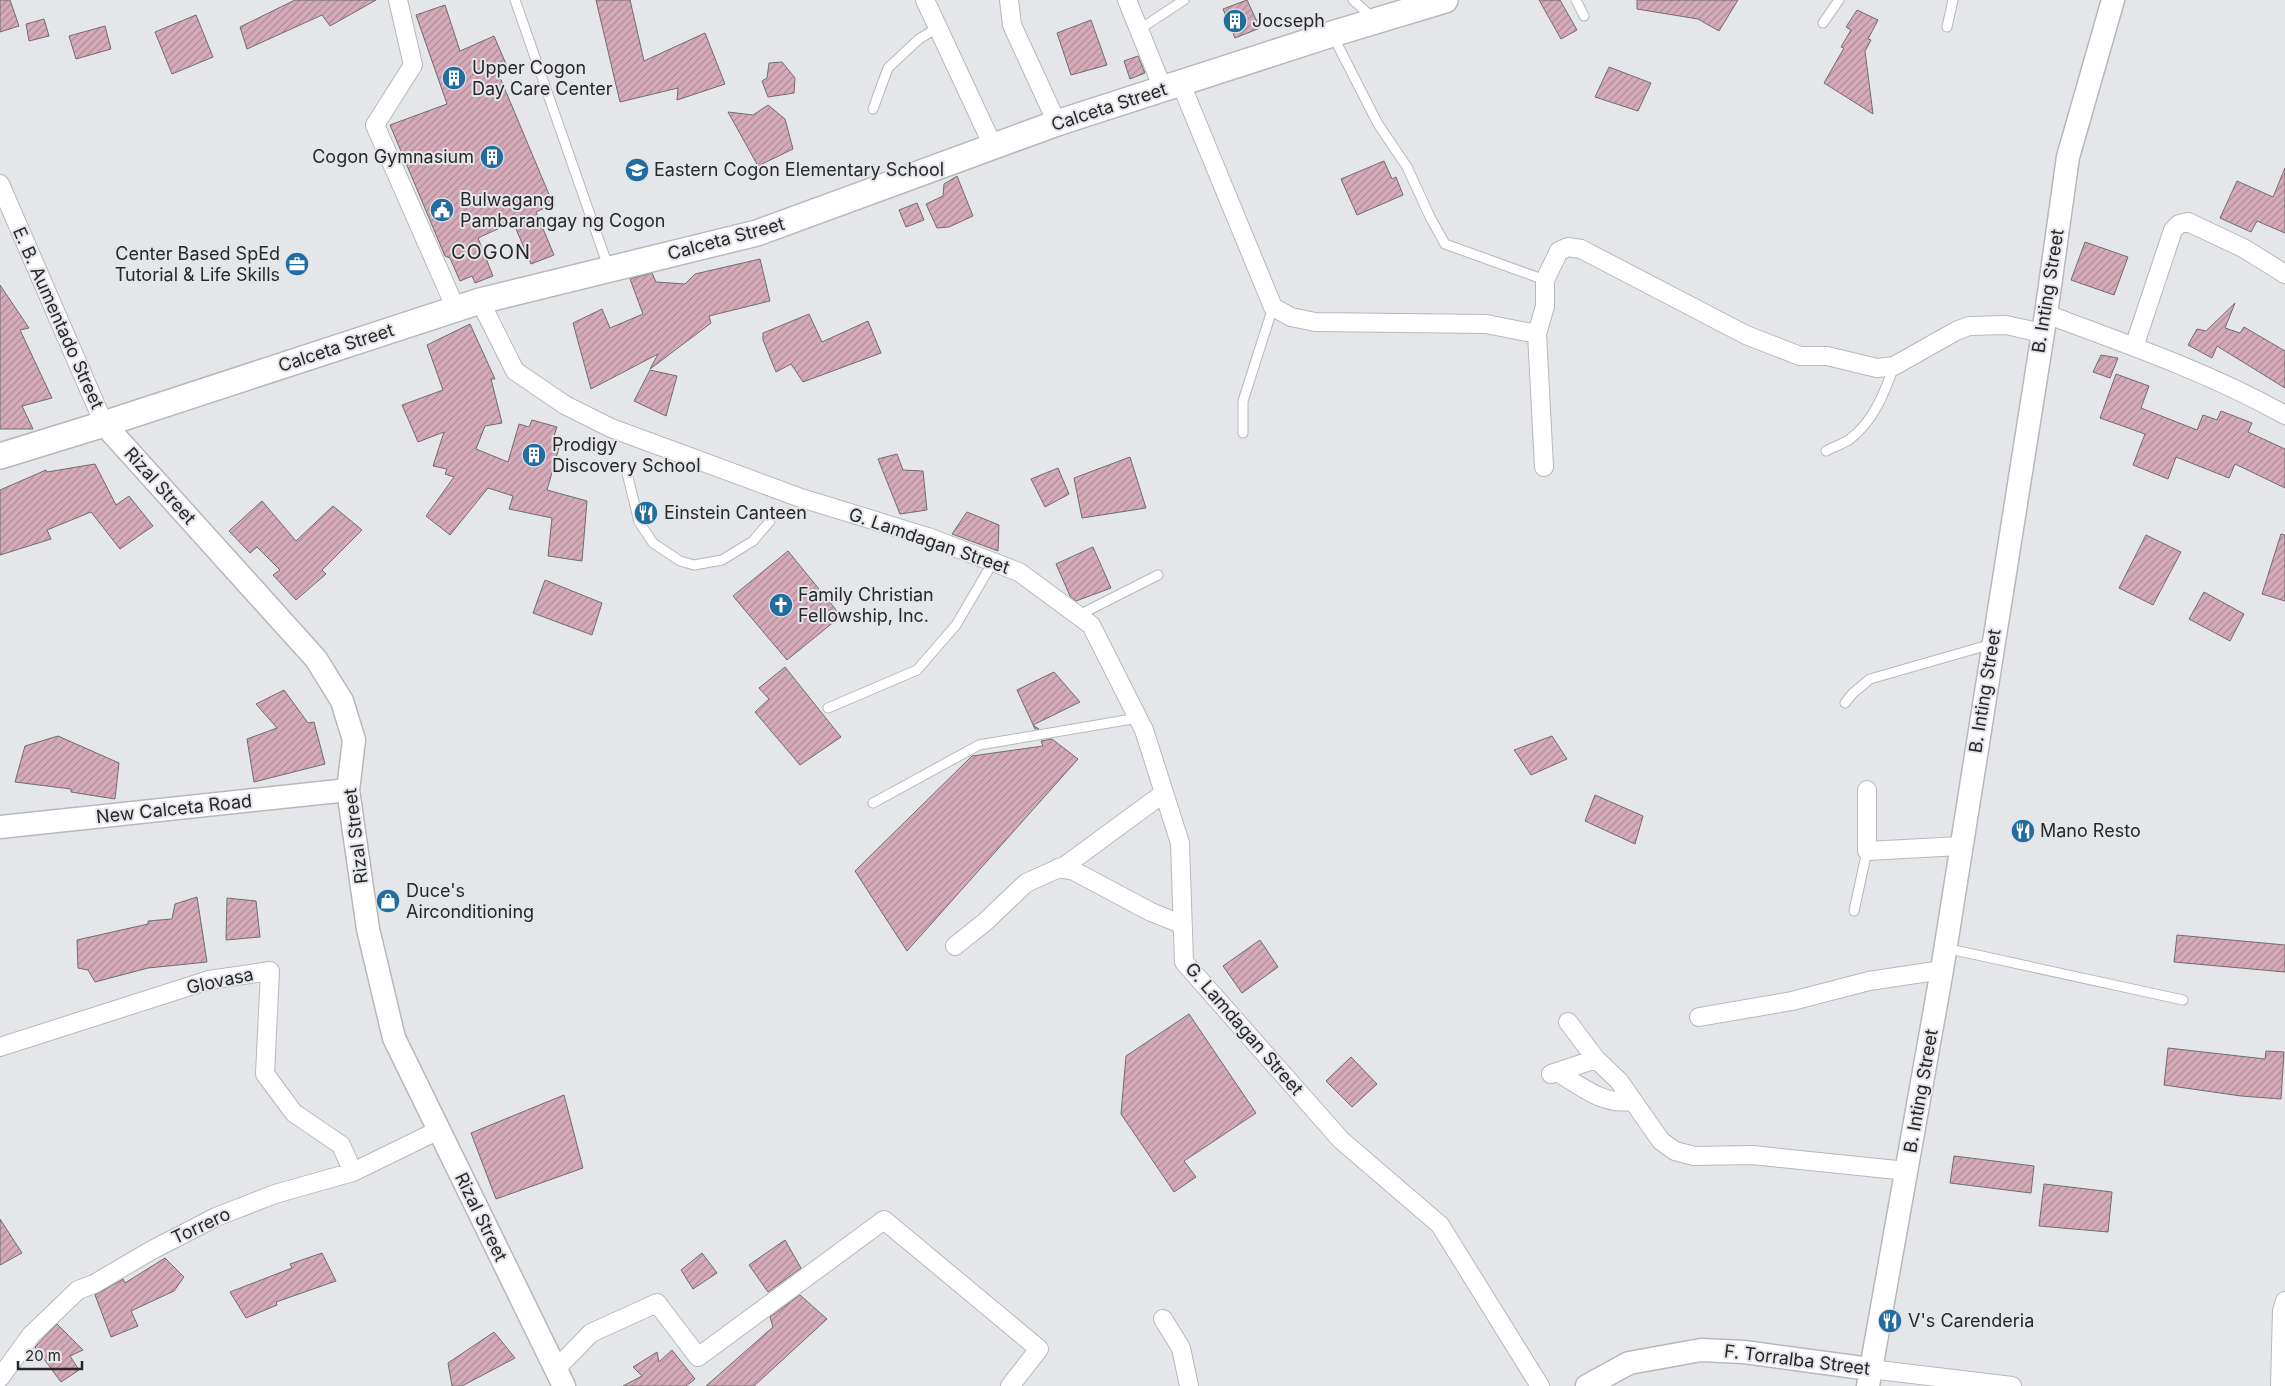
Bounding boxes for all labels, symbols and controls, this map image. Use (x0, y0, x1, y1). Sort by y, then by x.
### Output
building icon: Jocseph (1222, 8, 1248, 34)
place label: Jocseph (1252, 10, 1325, 31)
place label: Upper Cogon Day Care Center (472, 57, 613, 99)
building icon: Upper Cogon Day Care Center (441, 65, 467, 91)
street label: Calceta Street (1048, 78, 1169, 135)
building icon: Cogon Gymnasium (479, 144, 505, 170)
place label: Cogon Gymnasium (312, 146, 474, 167)
school or university icon: Eastern Cogon Elementary School (624, 157, 650, 183)
place label: Eastern Cogon Elementary School (654, 159, 944, 180)
place label: Bulwagang Pambarangay ng Cogon (460, 189, 665, 231)
public building icon: Bulwagang Pambarangay ng Cogon (429, 197, 455, 223)
street label: Calceta Street (665, 213, 787, 264)
street label: E. B. Aumentado Street (9, 224, 108, 412)
street label: B. Inting Street (2027, 227, 2068, 354)
district label: COGON (451, 240, 531, 264)
place label: Center Based SpEd Tutorial & Life Skills (115, 243, 280, 285)
office icon: Center Based SpEd Tutorial & Life Skills (284, 251, 310, 277)
street label: Calceta Street (275, 319, 396, 376)
place label: Prodigy Discovery School (552, 434, 701, 476)
building icon: Prodigy Discovery School (521, 442, 547, 468)
street label: Rizal Street (120, 443, 200, 529)
restaurant icon: Einstein Canteen (633, 500, 659, 526)
place label: Einstein Canteen (664, 502, 807, 523)
street label: G. Lamdagan Street (846, 503, 1012, 578)
place label: Family Christian Fellowship, Inc. (798, 584, 934, 626)
church icon: Family Christian Fellowship, Inc. (768, 592, 794, 618)
street label: B. Inting Street (1964, 627, 2005, 754)
street label: Rizal Street (339, 787, 372, 885)
street label: New Calceta Road (95, 790, 253, 827)
restaurant icon: Mano Resto (2010, 818, 2036, 844)
place label: Mano Resto (2040, 820, 2141, 841)
place label: Duce's Airconditioning (406, 880, 534, 922)
shop icon: Duce's Airconditioning (375, 888, 401, 914)
street label: G. Lamdagan Street (1181, 958, 1308, 1099)
street label: Glovasa (184, 963, 255, 998)
street label: B. Inting Street (1899, 1027, 1942, 1154)
street label: Rizal Street (451, 1169, 512, 1265)
street label: Torrero (168, 1203, 233, 1248)
restaurant icon: V's Carenderia (1877, 1308, 1903, 1334)
place label: V's Carenderia (1908, 1310, 2034, 1331)
scale bar (18, 1338, 81, 1370)
street label: F. Torralba Street (1723, 1340, 1871, 1379)
text: 20 m (25, 1346, 61, 1365)

